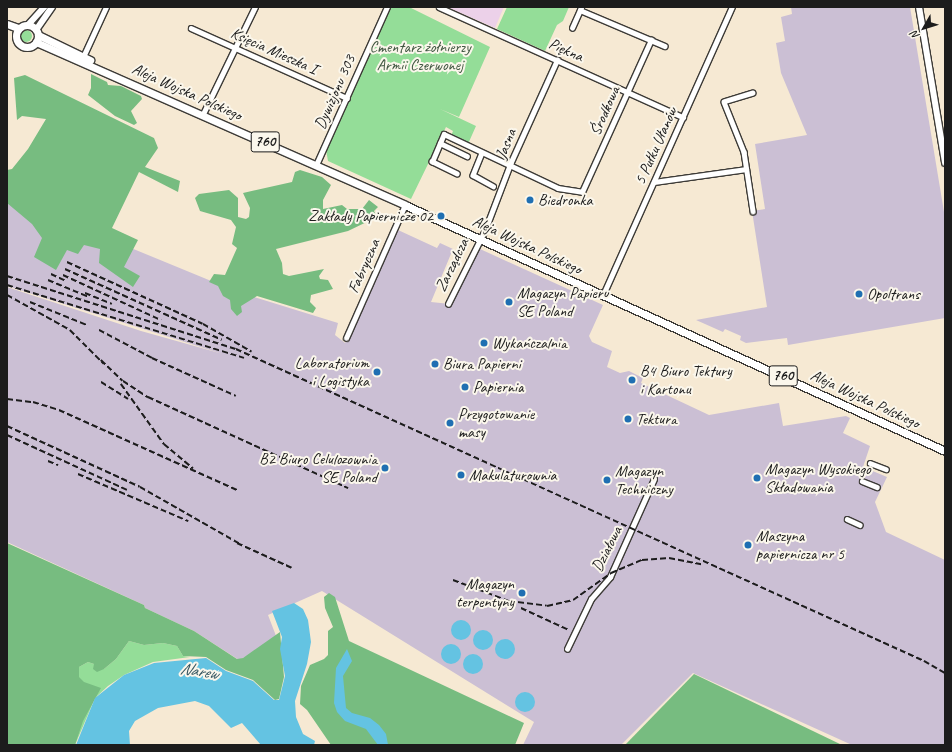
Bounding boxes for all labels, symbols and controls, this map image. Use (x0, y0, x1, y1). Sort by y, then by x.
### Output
north arrow (904, 8, 944, 48)
street label: Księcia Mieszka I (228, 23, 320, 79)
text: N (907, 28, 922, 43)
street label: Piękna (546, 34, 586, 66)
park label: Cmentarz żołnierzy Armii Czerwonej (369, 37, 471, 75)
street label: Dywizjonu 303 (310, 52, 360, 132)
street label: Aleja Wojska Polskiego (129, 59, 245, 125)
street label: Środkowa (586, 83, 624, 139)
street label: 5 Pułku Ułanów (630, 104, 682, 188)
street label: Jasna (491, 126, 521, 162)
road number: 760 (250, 129, 280, 155)
place label: Biedronka (538, 190, 592, 210)
marker: Biedronka (525, 195, 535, 205)
place label: Zakłady Papiernicze 02 (308, 206, 433, 226)
marker: Zakłady Papiernicze 02 (436, 211, 446, 221)
street label: Aleja Wojska Polskiego (470, 211, 584, 279)
street label: Zarządcza (431, 235, 473, 295)
street label: Fabryczna (344, 236, 384, 296)
place label: Magazyn Papieru SE Poland (517, 283, 609, 321)
place label: Opoltrans (867, 284, 920, 304)
marker: Opoltrans (854, 289, 864, 299)
marker: Magazyn Papieru SE Poland (504, 297, 514, 307)
place label: Wykańczalnia (492, 333, 566, 353)
marker: Wykańczalnia (479, 338, 489, 348)
place label: Laboratorium i Logistyka (295, 353, 369, 391)
place label: Biura Papierni (443, 354, 521, 374)
marker: Biura Papierni (430, 359, 440, 369)
place label: B4 Biuro Tektury i Kartonu (640, 361, 731, 399)
road number: 760 (768, 363, 798, 389)
street label: Aleja Wojska Polskiego (808, 365, 922, 433)
marker: Laboratorium i Logistyka (372, 367, 382, 377)
marker: B4 Biuro Tektury i Kartonu (627, 375, 637, 385)
place label: Papiernia (473, 377, 523, 397)
marker: Papiernia (460, 382, 470, 392)
place label: Przygotowanie masy (458, 404, 534, 442)
place label: Tektura (636, 409, 676, 429)
marker: Tektura (623, 414, 633, 424)
marker: Przygotowanie masy (445, 418, 455, 428)
place label: B2 Biuro Celulozownia SE Poland (259, 449, 377, 487)
place label: Magazyn Wysokiego Składowania (765, 459, 871, 497)
place label: Magazyn Techniczny (615, 461, 673, 499)
marker: B2 Biuro Celulozownia SE Poland (380, 463, 390, 473)
place label: Makulaturownia (469, 465, 557, 485)
marker: Makulaturownia (456, 470, 466, 480)
marker: Magazyn Wysokiego Składowania (752, 473, 762, 483)
marker: Magazyn Techniczny (602, 475, 612, 485)
street label: Działowa (588, 523, 626, 575)
place label: Maszyna papiernicza nr 5 (756, 526, 844, 564)
marker: Maszyna papiernicza nr 5 (743, 540, 753, 550)
place label: Magazyn terpentyny (456, 574, 514, 612)
marker: Magazyn terpentyny (517, 588, 527, 598)
water label: Narew (179, 658, 219, 684)

